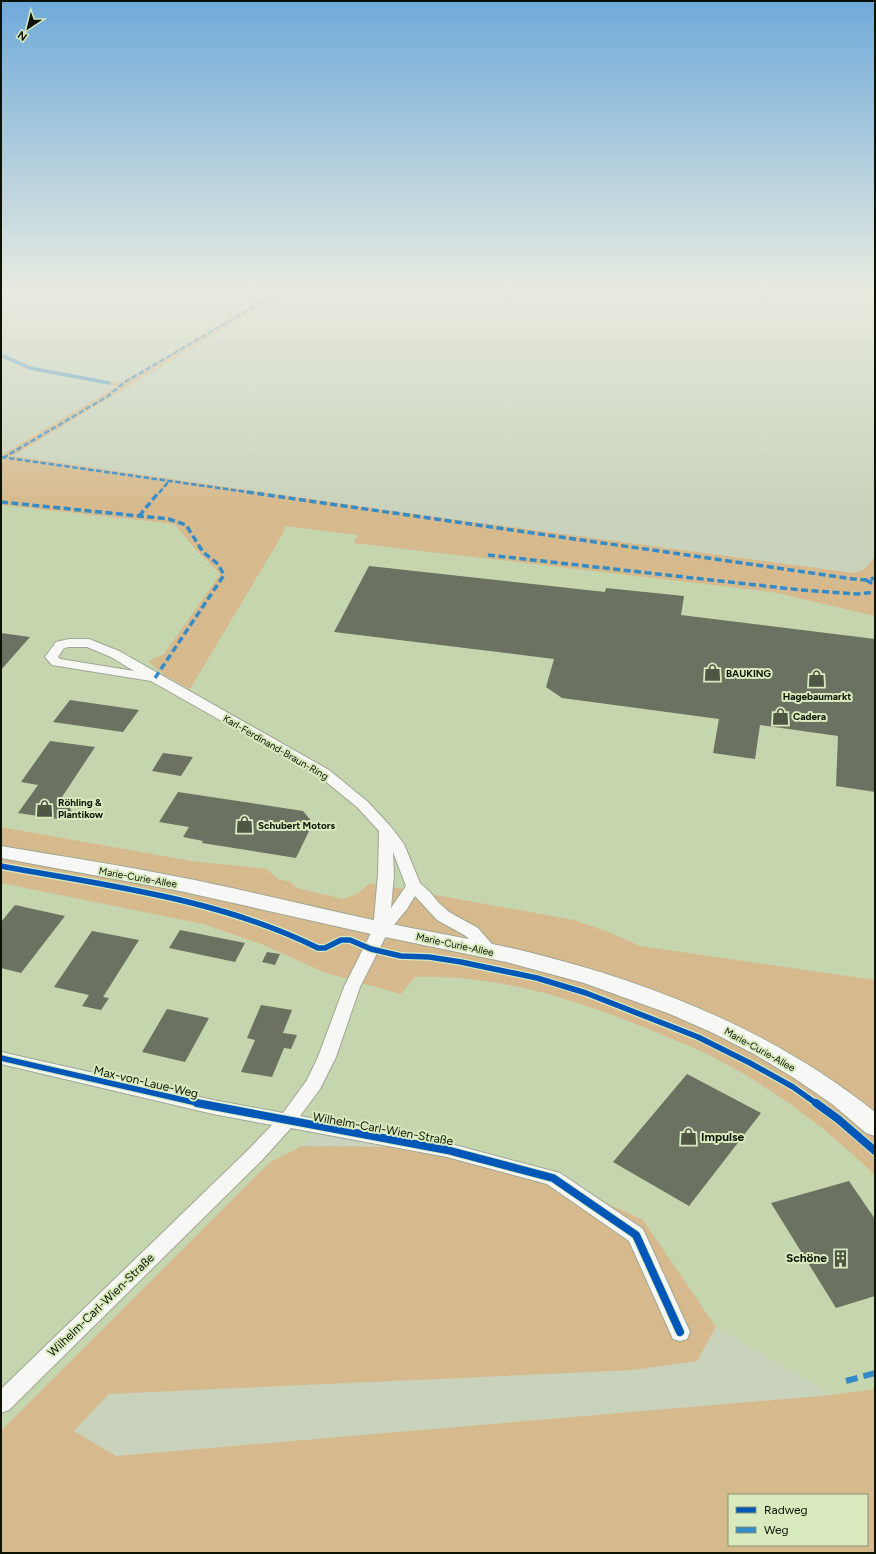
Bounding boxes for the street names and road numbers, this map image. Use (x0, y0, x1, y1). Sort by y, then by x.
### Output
street label: Karl-Ferdinand-Braun-Ring (221, 712, 331, 783)
street label: Marie-Curie-Allee (98, 864, 179, 891)
street label: Marie-Curie-Allee (415, 930, 495, 959)
street label: Marie-Curie-Allee (722, 1025, 798, 1075)
street label: Max-von-Laue-Weg (92, 1063, 200, 1101)
street label: Wilhelm-Carl-Wien-Straße (312, 1110, 455, 1148)
street label: Wilhelm-Carl-Wien-Straße (45, 1250, 157, 1360)

